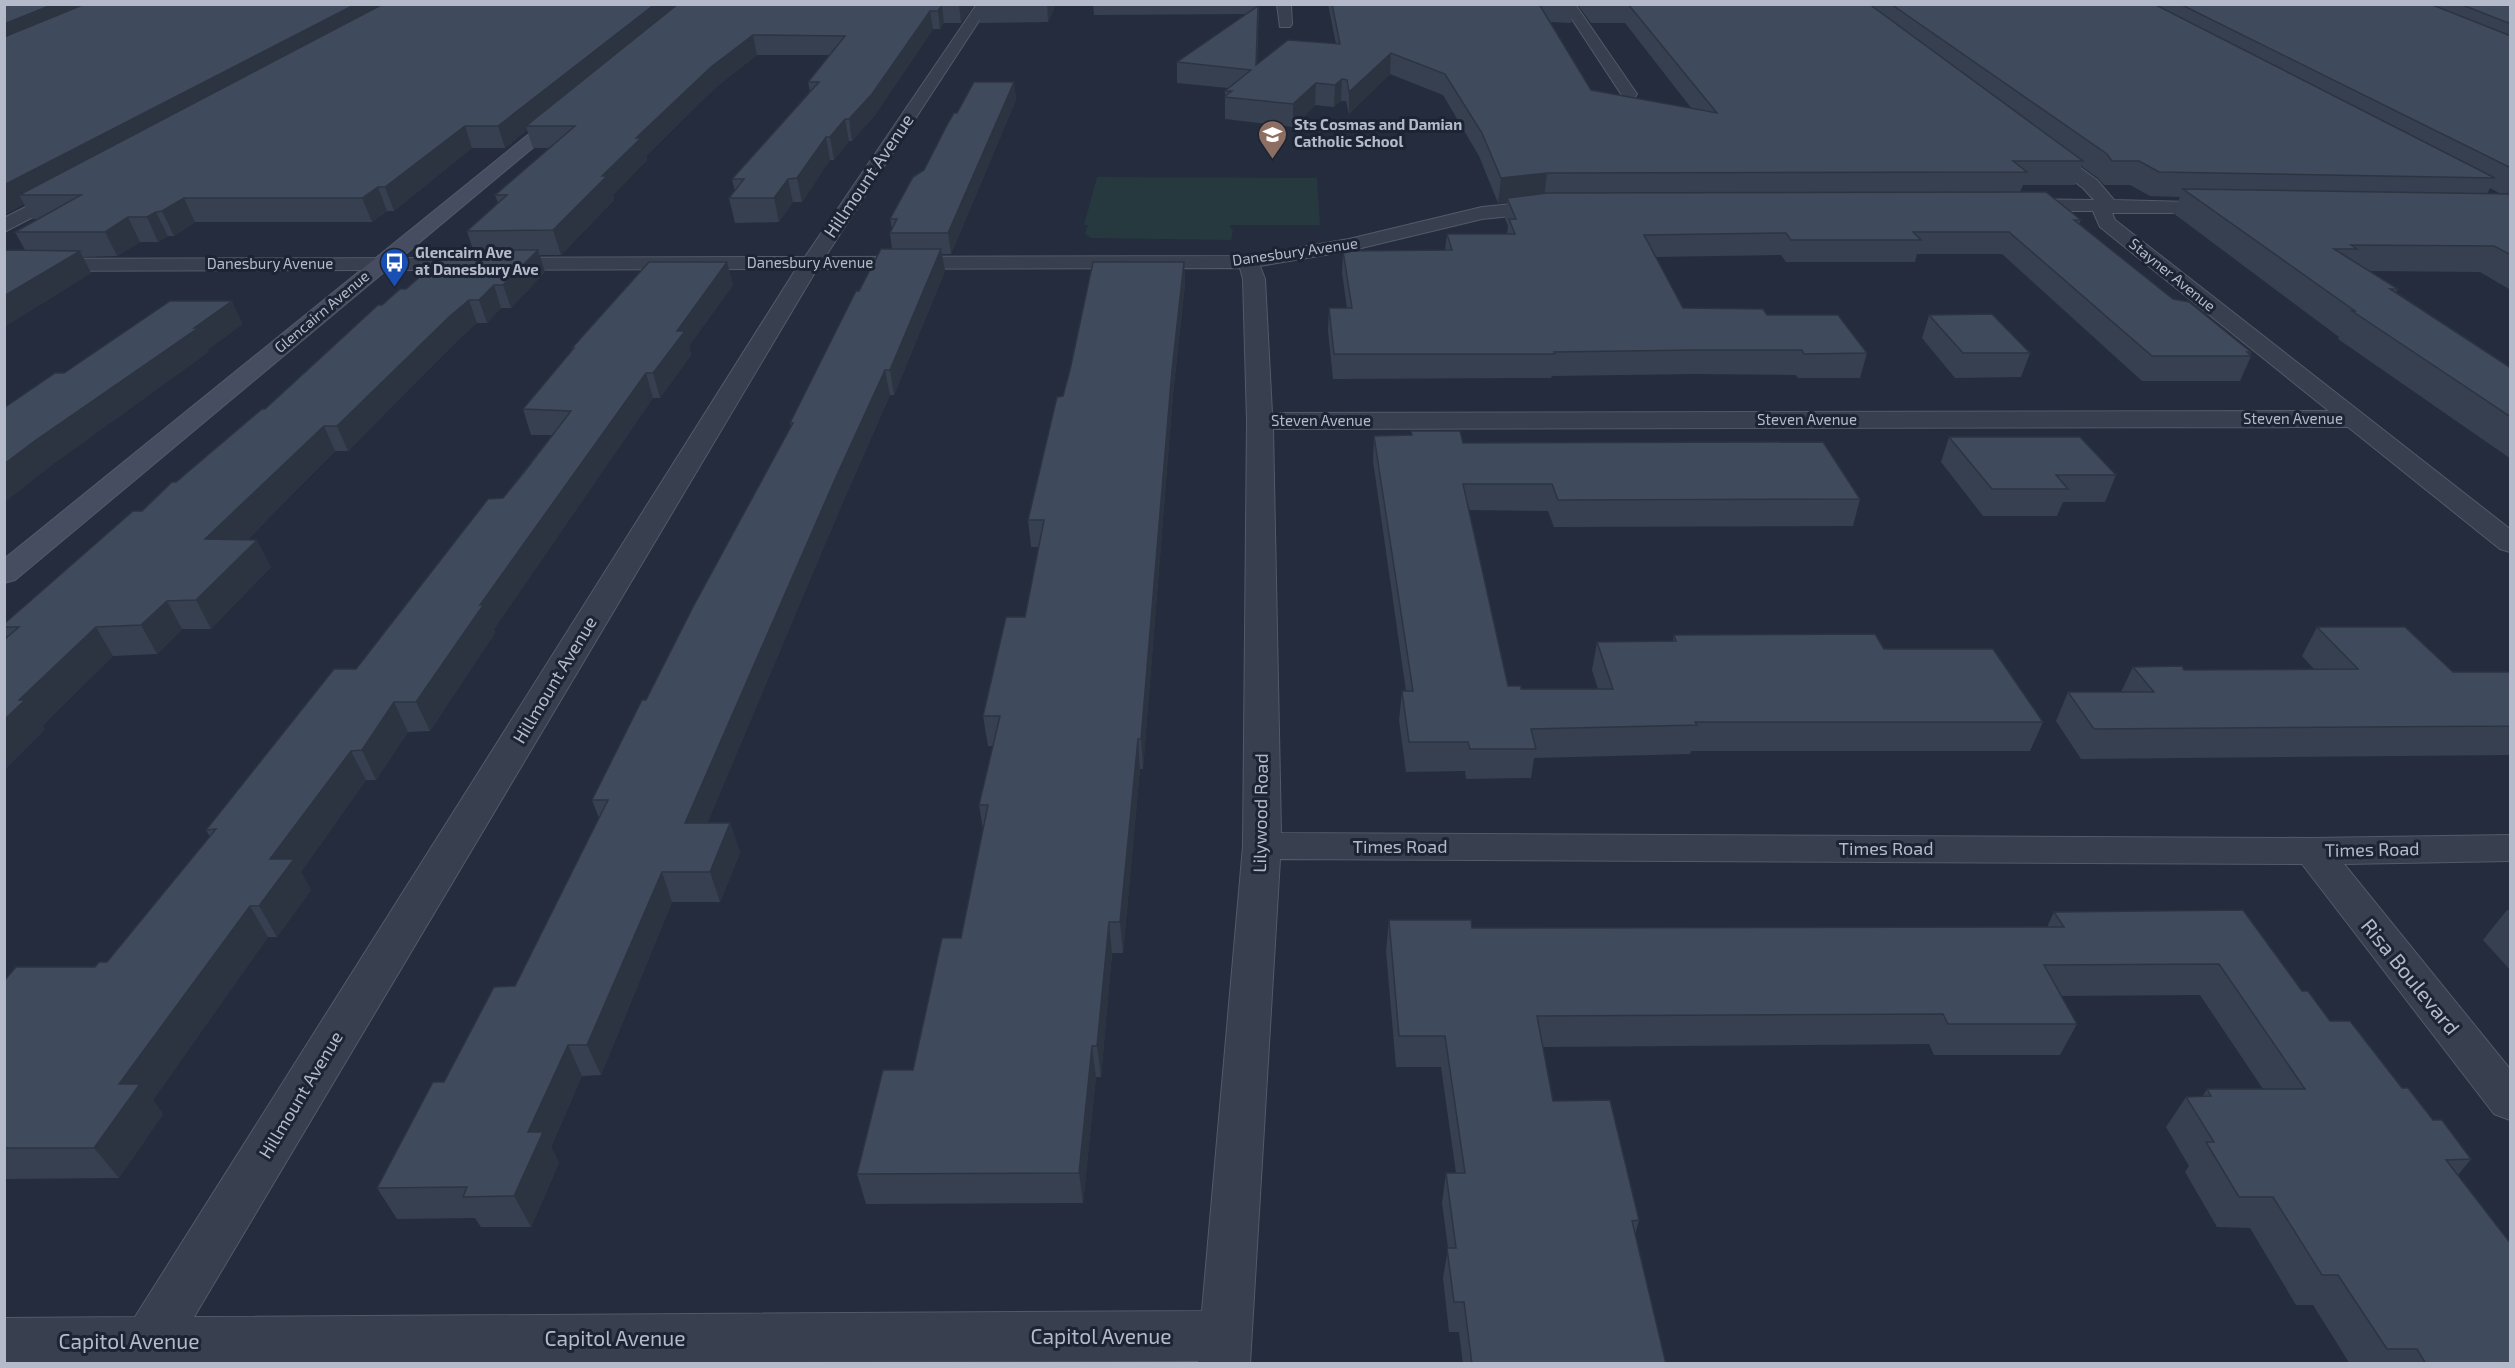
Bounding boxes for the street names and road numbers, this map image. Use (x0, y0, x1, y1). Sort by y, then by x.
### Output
street label: Hillmount Avenue (819, 109, 918, 242)
street label: Danesbury Avenue (1231, 233, 1359, 269)
street label: Stayner Avenue (2126, 234, 2219, 315)
street label: Danesbury Avenue (747, 253, 873, 271)
street label: Danesbury Avenue (207, 254, 333, 272)
street label: Glencairn Avenue (270, 266, 372, 356)
street label: Steven Avenue (2243, 409, 2343, 427)
street label: Steven Avenue (1757, 410, 1857, 428)
street label: Steven Avenue (1271, 411, 1371, 429)
street label: Hillmount Avenue (507, 612, 601, 747)
street label: Lilywood Road (1248, 753, 1272, 873)
street label: Times Road (1353, 835, 1447, 857)
street label: Times Road (1839, 837, 1933, 859)
street label: Times Road (2324, 837, 2420, 861)
street label: Risa Boulevard (2357, 913, 2466, 1039)
street label: Hillmount Avenue (253, 1027, 347, 1162)
street label: Capitol Avenue (1030, 1323, 1172, 1348)
street label: Capitol Avenue (544, 1325, 686, 1350)
street label: Capitol Avenue (58, 1328, 200, 1353)

